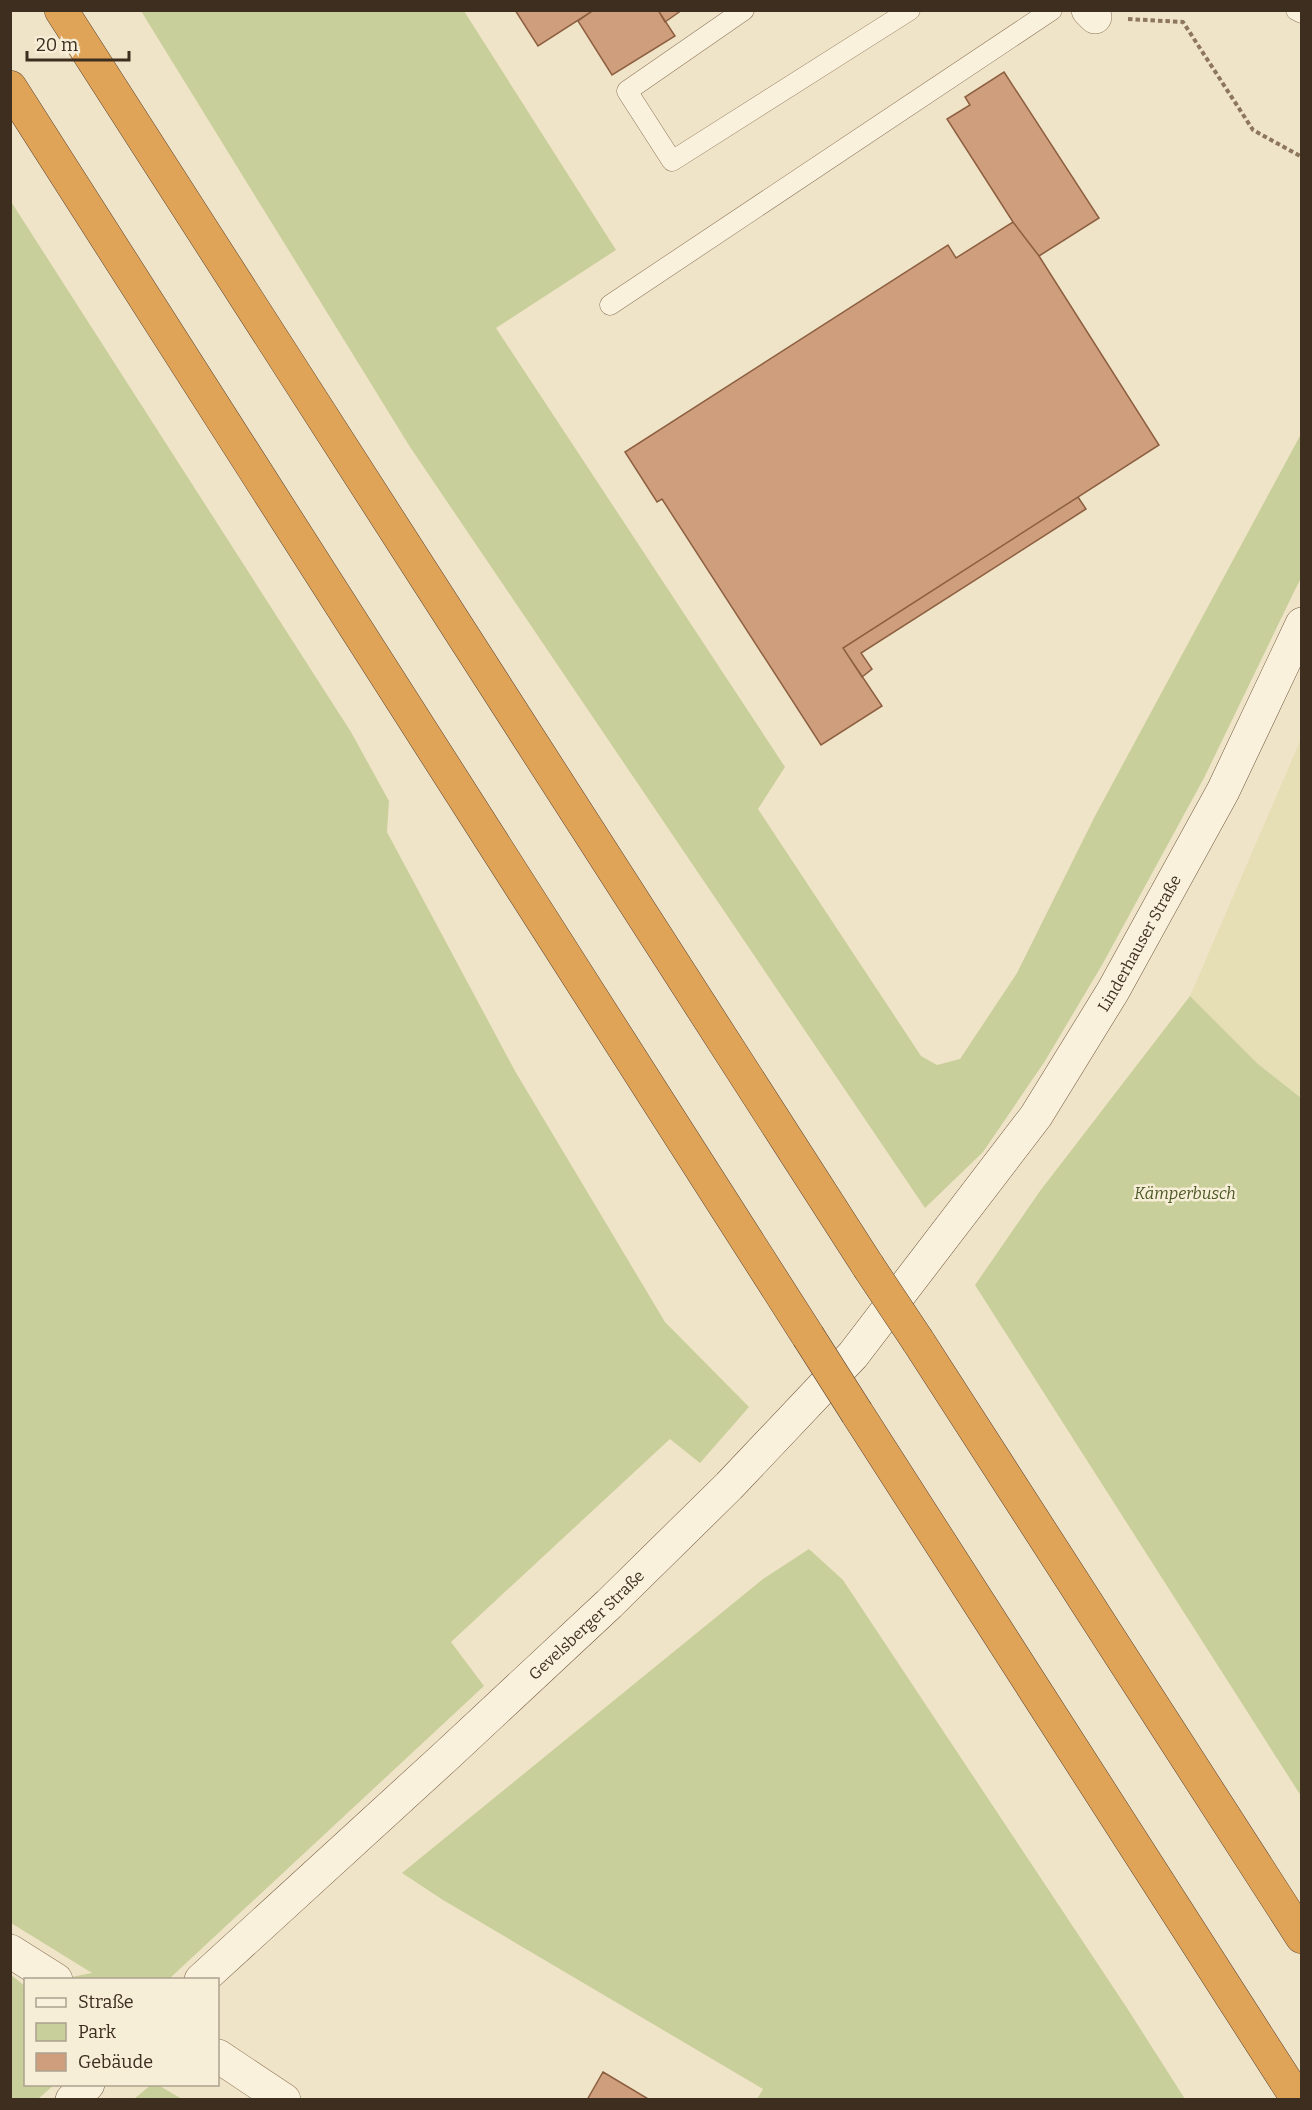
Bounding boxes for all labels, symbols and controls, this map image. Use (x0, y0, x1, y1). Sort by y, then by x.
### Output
scale bar (27, 24, 129, 62)
text: 20 m (36, 34, 78, 56)
street label: Linderhauser Straße (1094, 872, 1185, 1015)
park label: Kämperbusch (1134, 1184, 1236, 1203)
street label: Gevelsberger Straße (525, 1566, 648, 1684)
legend (24, 1978, 219, 2086)
text: Straße (78, 1991, 134, 2013)
text: Park (78, 2021, 117, 2043)
text: Gebäude (78, 2051, 153, 2073)

